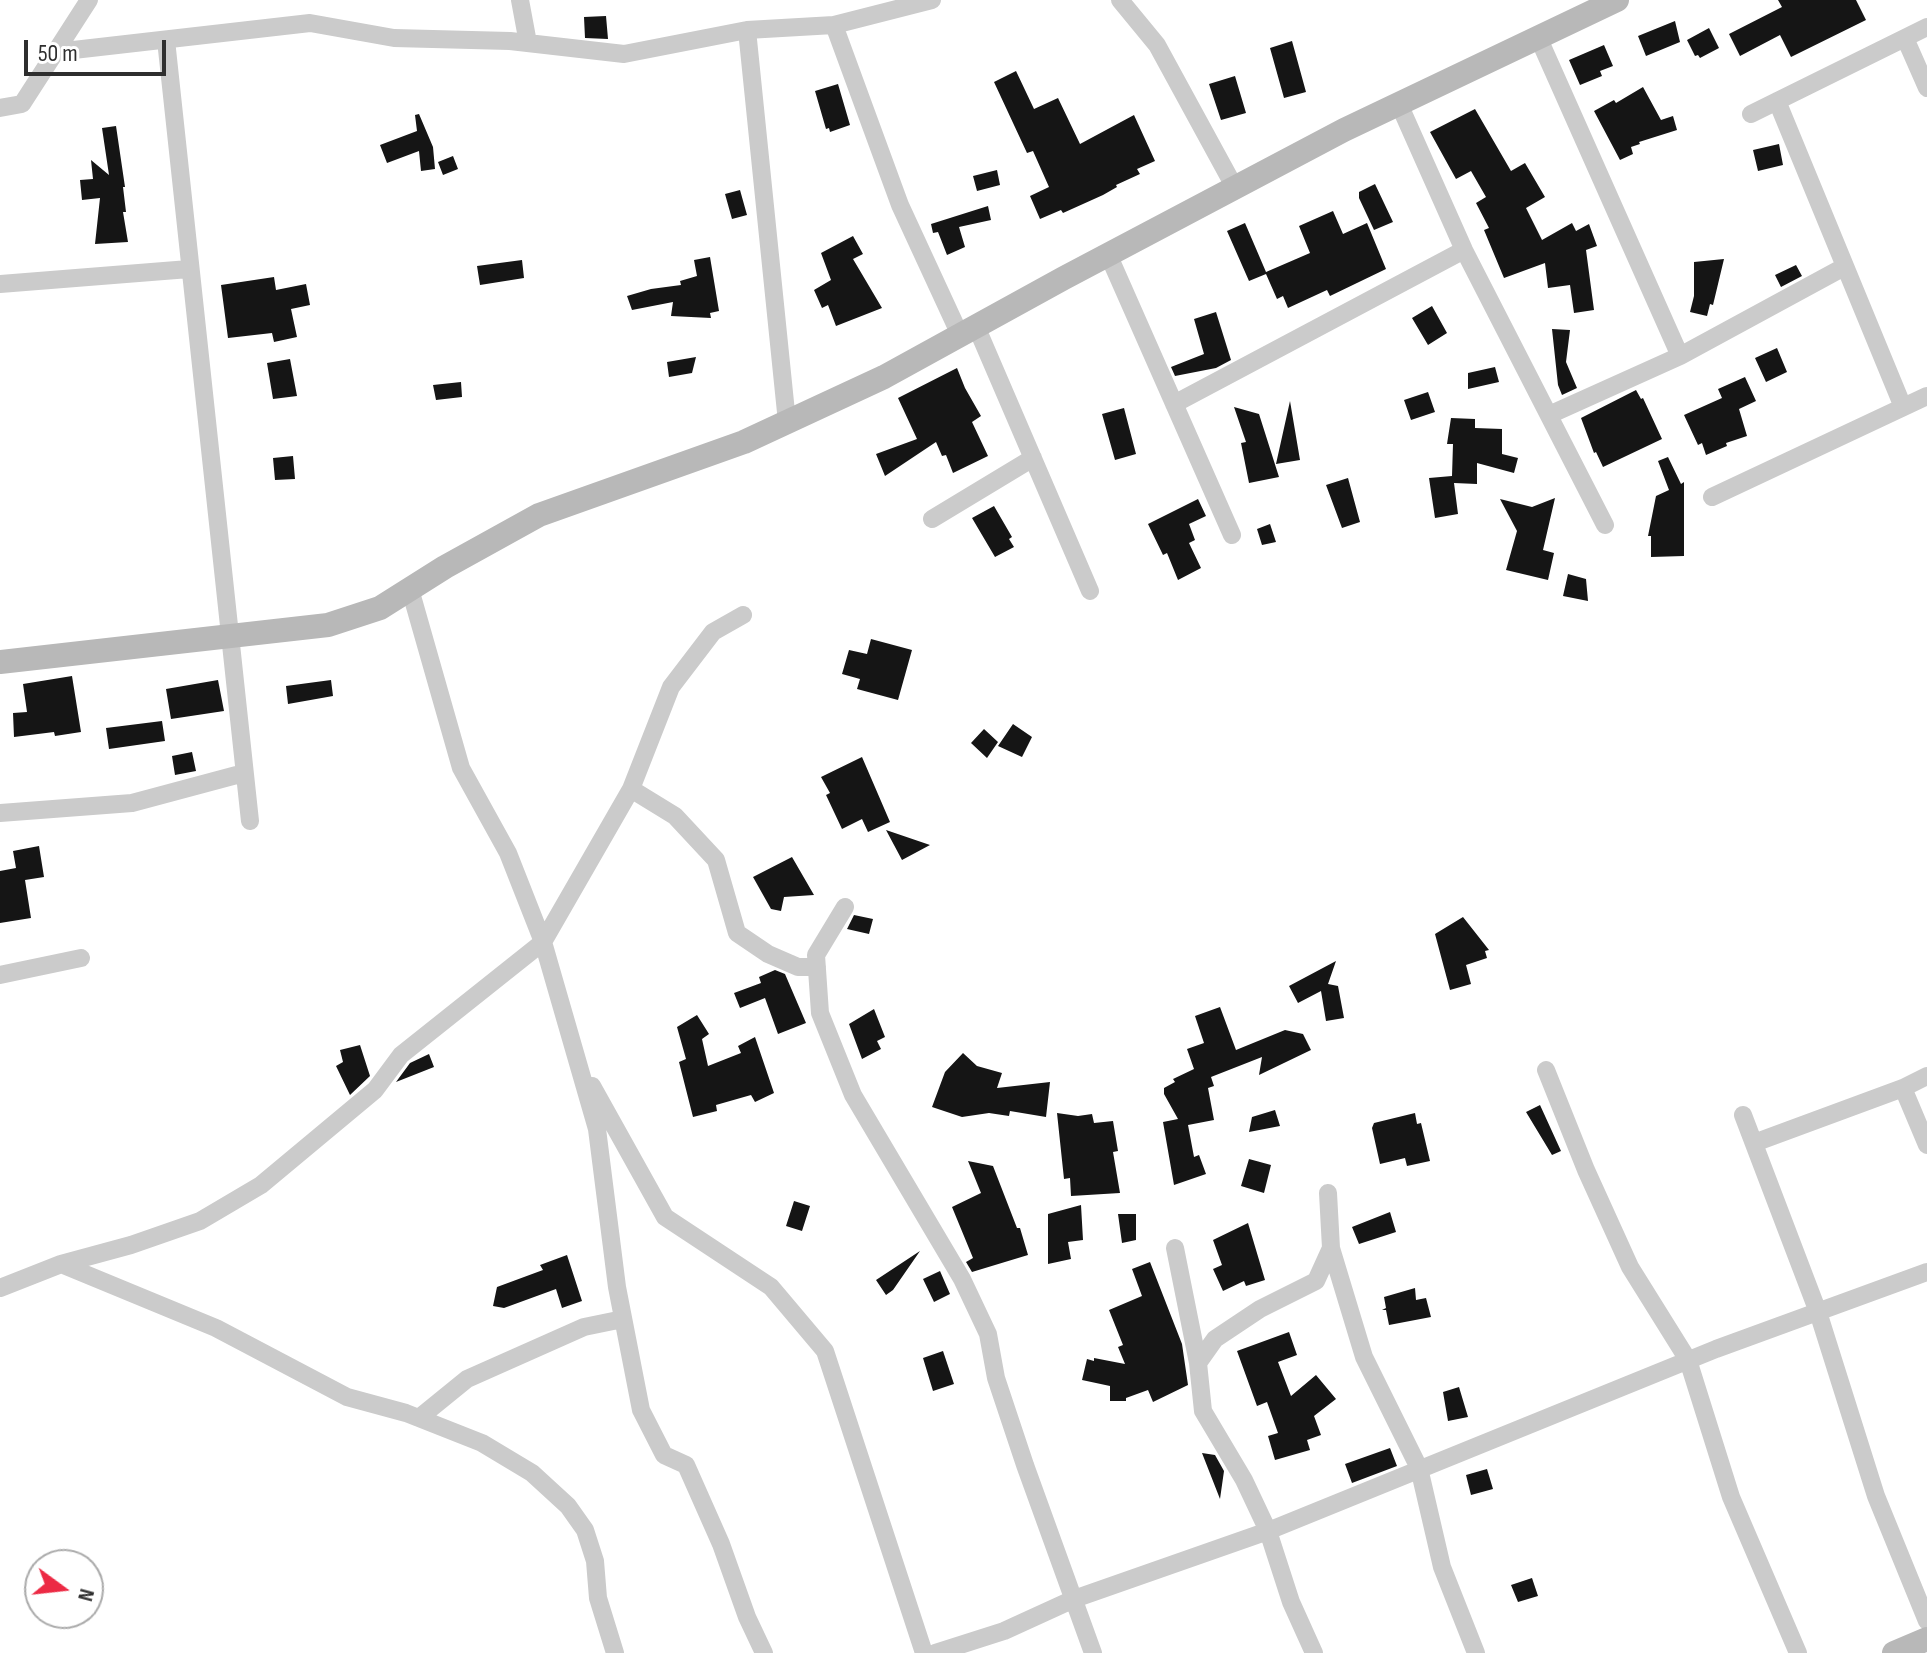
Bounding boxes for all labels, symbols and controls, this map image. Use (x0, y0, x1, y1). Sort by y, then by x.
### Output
scale bar (28, 24, 170, 74)
text: 50 m (38, 39, 78, 68)
north arrow (24, 1549, 104, 1629)
text: N (71, 1586, 100, 1604)

